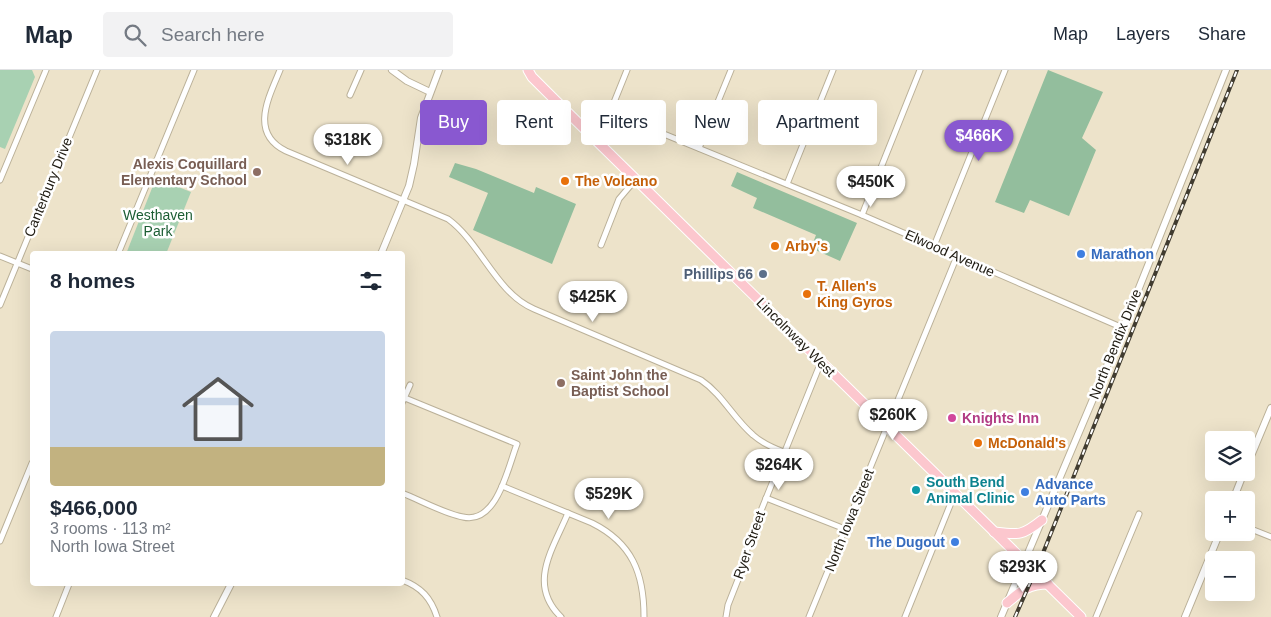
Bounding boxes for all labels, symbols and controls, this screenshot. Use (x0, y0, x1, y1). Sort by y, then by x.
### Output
search box (103, 12, 453, 57)
text: Map (25, 21, 73, 48)
icon: search (121, 21, 149, 49)
text: Search here (161, 24, 265, 45)
text: Map (1053, 24, 1088, 44)
text: Layers (1116, 24, 1170, 44)
text: Share (1198, 24, 1246, 44)
chip: Buy (420, 100, 487, 145)
chip: Rent (497, 100, 571, 145)
chip: Filters (581, 100, 666, 145)
chip: New (676, 100, 748, 145)
chip: Apartment (758, 100, 877, 145)
pin: $466K (944, 119, 1014, 162)
pin: $318K (313, 124, 383, 166)
text: $466K (955, 127, 1003, 144)
text: $318K (324, 131, 372, 148)
street label: Canterbury Drive (21, 135, 75, 239)
place label: Alexis Coquillard Elementary School (121, 156, 247, 188)
marker: Alexis Coquillard Elementary School (251, 166, 263, 178)
pin: $450K (836, 166, 906, 208)
place label: The Volcano (575, 173, 657, 189)
text: $450K (847, 173, 895, 190)
marker: The Volcano (559, 175, 571, 187)
park label: Westhaven Park (123, 207, 193, 239)
street label: Elwood Avenue (903, 226, 997, 280)
place label: Arby's (785, 238, 828, 254)
marker: Arby's (769, 240, 781, 252)
place label: Marathon (1091, 246, 1154, 262)
marker: Marathon (1075, 248, 1087, 260)
place label: Phillips 66 (684, 266, 753, 282)
icon: filters (357, 267, 385, 295)
marker: Phillips 66 (757, 268, 769, 280)
text: 8 homes (50, 269, 135, 292)
place label: T. Allen's King Gyros (817, 278, 893, 310)
pin: $425K (558, 280, 628, 323)
street label: North Bendix Drive (1086, 286, 1145, 401)
text: $425K (569, 288, 617, 305)
marker: T. Allen's King Gyros (801, 288, 813, 300)
street label: Lincolnway West (753, 294, 839, 380)
icon: home (173, 364, 263, 454)
place label: Saint John the Baptist School (571, 367, 669, 399)
marker: Saint John the Baptist School (555, 377, 567, 389)
pin: $260K (858, 398, 928, 441)
text: $260K (869, 406, 917, 423)
place label: Knights Inn (962, 410, 1039, 426)
marker: Knights Inn (946, 412, 958, 424)
map controls (1205, 431, 1255, 601)
button: layers (1205, 431, 1255, 481)
place label: McDonald's (988, 435, 1066, 451)
marker: McDonald's (972, 437, 984, 449)
pin: $264K (744, 448, 814, 491)
text: $264K (755, 456, 803, 473)
street label: North Iowa Street (821, 466, 877, 573)
place label: South Bend Animal Clinic (926, 474, 1015, 506)
place label: Advance Auto Parts (1035, 476, 1106, 508)
pin: $529K (574, 478, 644, 520)
marker: South Bend Animal Clinic (910, 484, 922, 496)
text: $529K (585, 485, 633, 502)
marker: Advance Auto Parts (1019, 486, 1031, 498)
button: + (1205, 491, 1255, 541)
text: $466,000 (50, 496, 138, 519)
street label: Ryer Street (730, 509, 768, 581)
text: 3 rooms · 113 m² (50, 520, 171, 537)
place label: The Dugout (867, 534, 945, 550)
marker: The Dugout (949, 536, 961, 548)
text: North Iowa Street (50, 538, 175, 555)
pin: $293K (988, 550, 1058, 593)
button: − (1205, 551, 1255, 601)
text: $293K (999, 558, 1047, 575)

